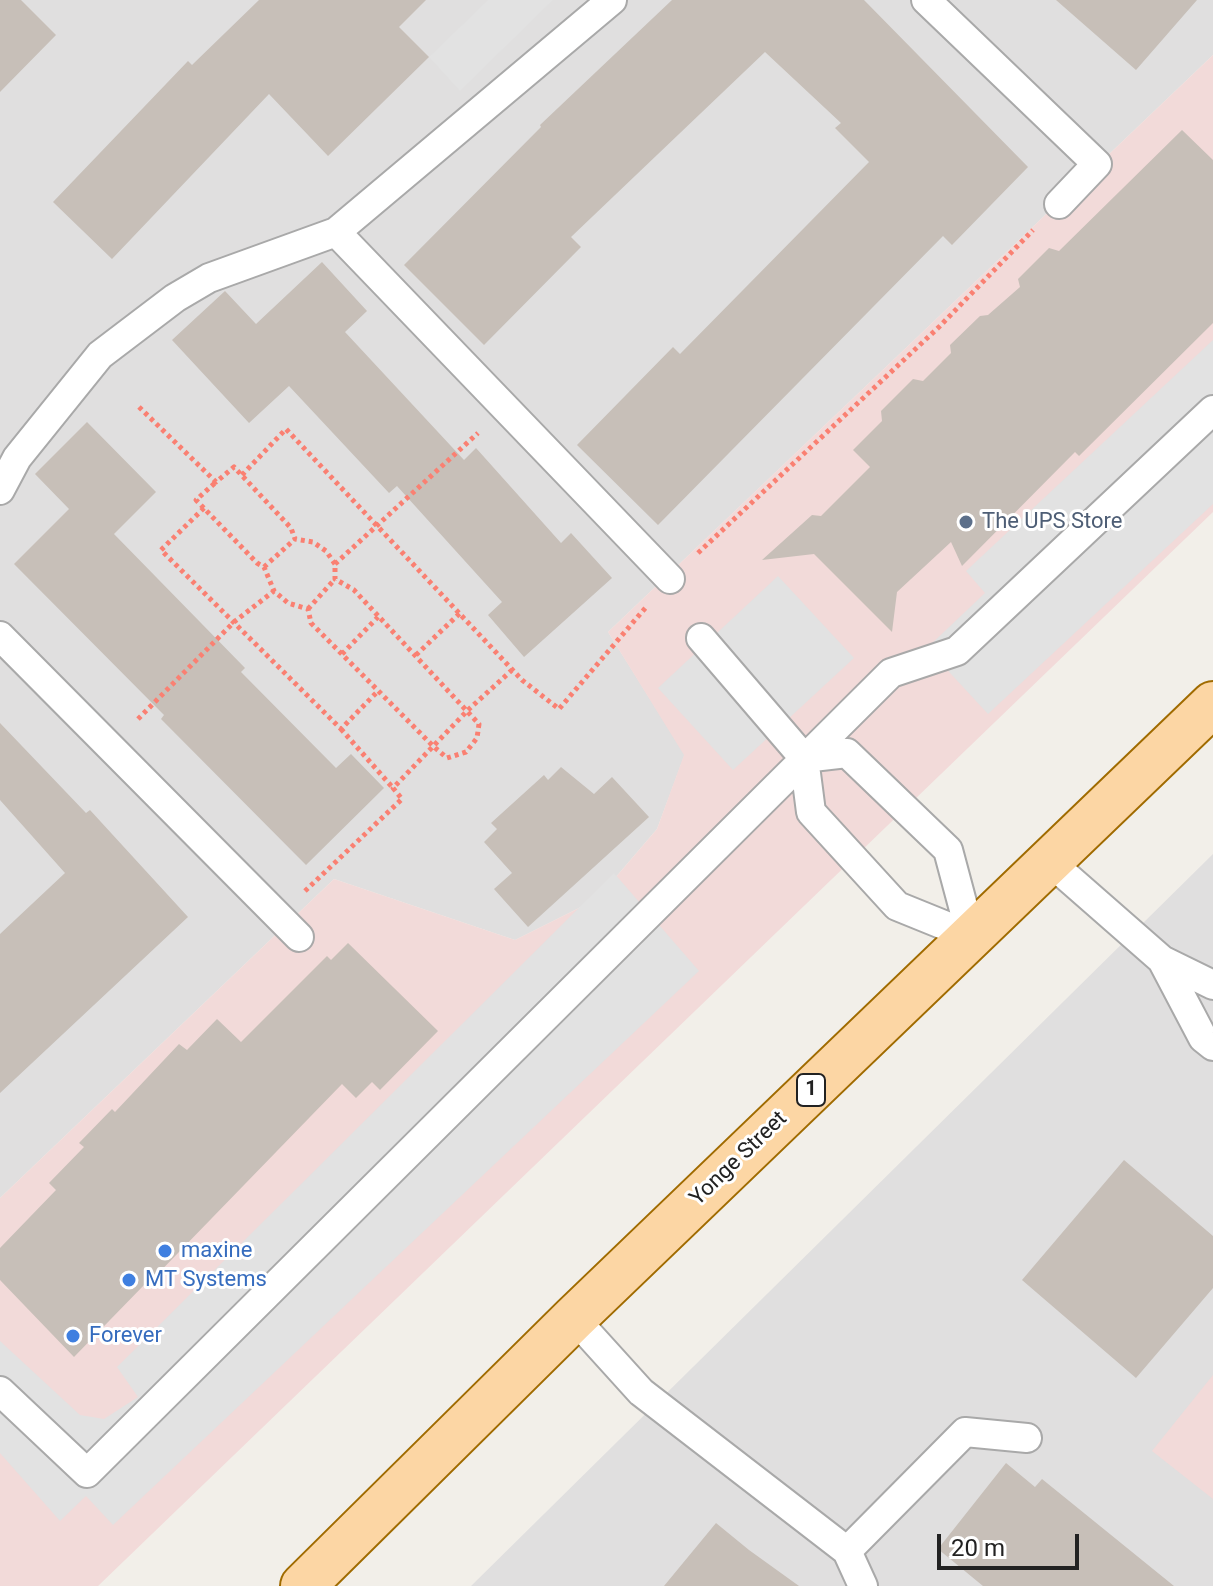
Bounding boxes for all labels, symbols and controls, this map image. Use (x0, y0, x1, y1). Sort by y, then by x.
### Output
place label: The UPS Store (982, 509, 1123, 535)
marker: The UPS Store (957, 513, 975, 531)
road number: 1 (797, 1074, 825, 1106)
street label: Yonge Street (685, 1106, 793, 1212)
place label: maxine (181, 1238, 252, 1264)
marker: maxine (156, 1242, 174, 1260)
place label: MT Systems (145, 1267, 267, 1293)
marker: MT Systems (120, 1271, 138, 1289)
place label: Forever (89, 1323, 162, 1349)
marker: Forever (64, 1327, 82, 1345)
scale bar (941, 1518, 1083, 1568)
text: 20 m (951, 1534, 1005, 1562)

